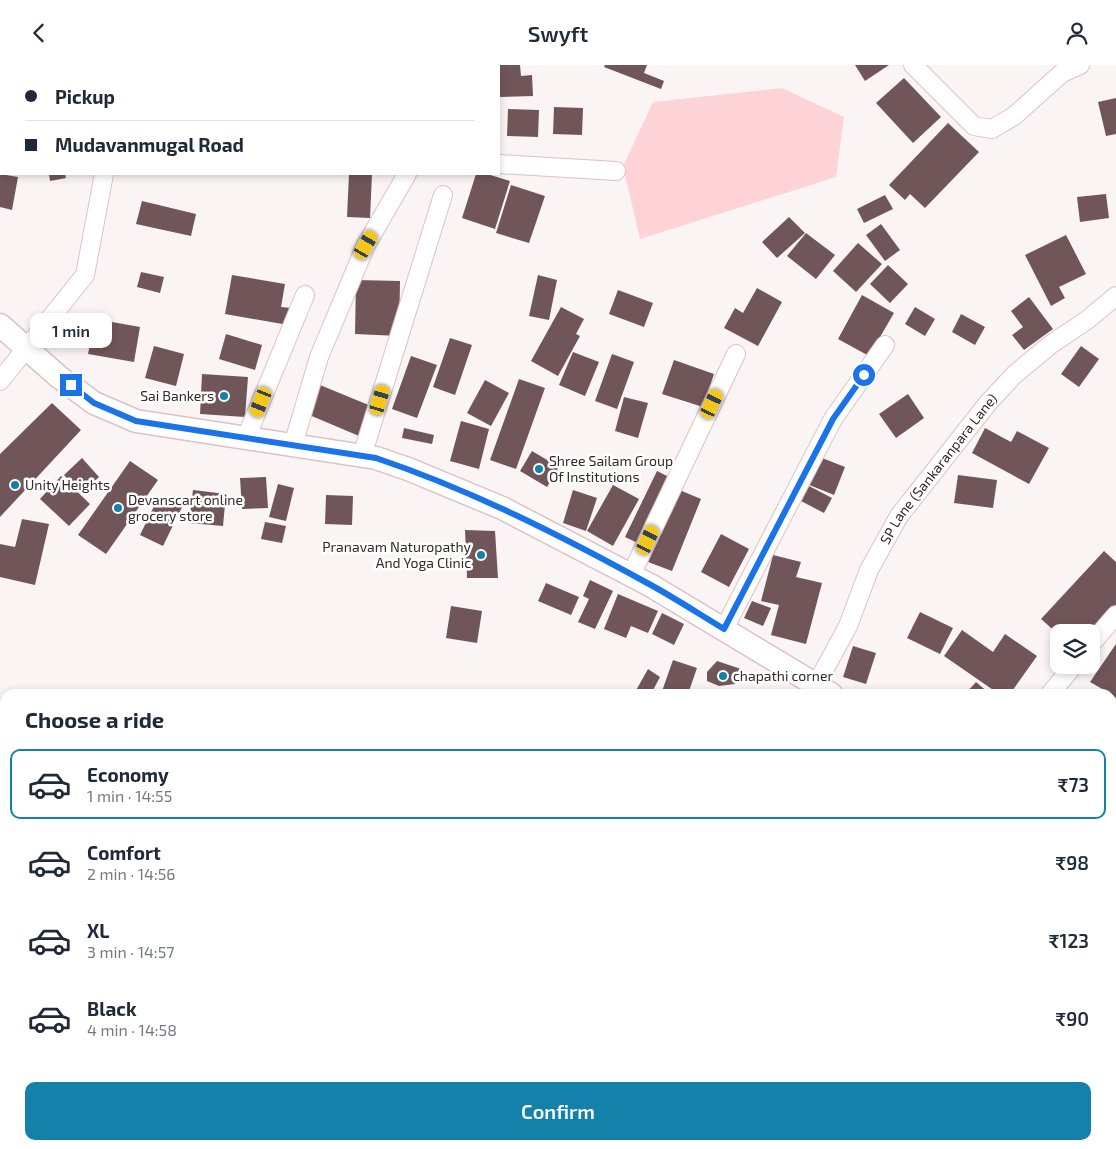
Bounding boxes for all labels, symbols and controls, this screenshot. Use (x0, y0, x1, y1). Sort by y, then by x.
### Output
icon: back (25, 19, 53, 47)
icon: person (1063, 19, 1091, 47)
text: Swyft (528, 20, 588, 46)
text: Pickup (55, 85, 115, 108)
text: Mudavanmugal Road (55, 133, 244, 156)
car (352, 228, 379, 262)
callout: 1 min (30, 313, 112, 347)
text: 1 min (52, 321, 90, 340)
route start (853, 364, 875, 386)
route end (60, 374, 82, 396)
car (368, 383, 391, 417)
car (248, 385, 273, 419)
place label: Sai Bankers (140, 387, 214, 404)
car (698, 387, 725, 421)
marker: Sai Bankers (218, 390, 230, 402)
street label: SP Lane (Sankaranpara Lane) (876, 390, 1000, 547)
place label: Shree Sailam Group Of Institutions (549, 452, 673, 485)
marker: Shree Sailam Group Of Institutions (533, 463, 545, 475)
place label: Unity Heights (25, 476, 110, 493)
marker: Unity Heights (9, 479, 21, 491)
place label: Devanscart online grocery store (128, 491, 243, 524)
marker: Devanscart online grocery store (112, 502, 124, 514)
car (634, 523, 661, 557)
place label: Pranavam Naturopathy And Yoga Clinic (322, 538, 472, 571)
marker: Pranavam Naturopathy And Yoga Clinic (475, 549, 487, 561)
map controls (1050, 624, 1100, 674)
button: layers (1050, 624, 1100, 674)
place label: chapathi corner (733, 667, 833, 684)
marker: chapathi corner (717, 670, 729, 682)
text: Choose a ride (25, 706, 164, 732)
icon: car (27, 762, 72, 807)
text: Economy (87, 763, 169, 786)
text: ₹73 (1057, 773, 1089, 796)
text: 1 min · 14:55 (87, 786, 172, 805)
icon: car (27, 840, 72, 885)
text: Comfort (87, 841, 161, 864)
text: ₹98 (1055, 851, 1089, 874)
text: 2 min · 14:56 (87, 864, 175, 883)
icon: car (27, 918, 72, 963)
text: XL (87, 919, 109, 942)
text: ₹123 (1048, 929, 1089, 952)
text: 3 min · 14:57 (87, 942, 174, 961)
icon: car (27, 996, 72, 1041)
text: Black (87, 997, 137, 1020)
text: ₹90 (1055, 1007, 1089, 1030)
text: 4 min · 14:58 (87, 1020, 177, 1039)
button: Confirm (25, 1082, 1091, 1140)

